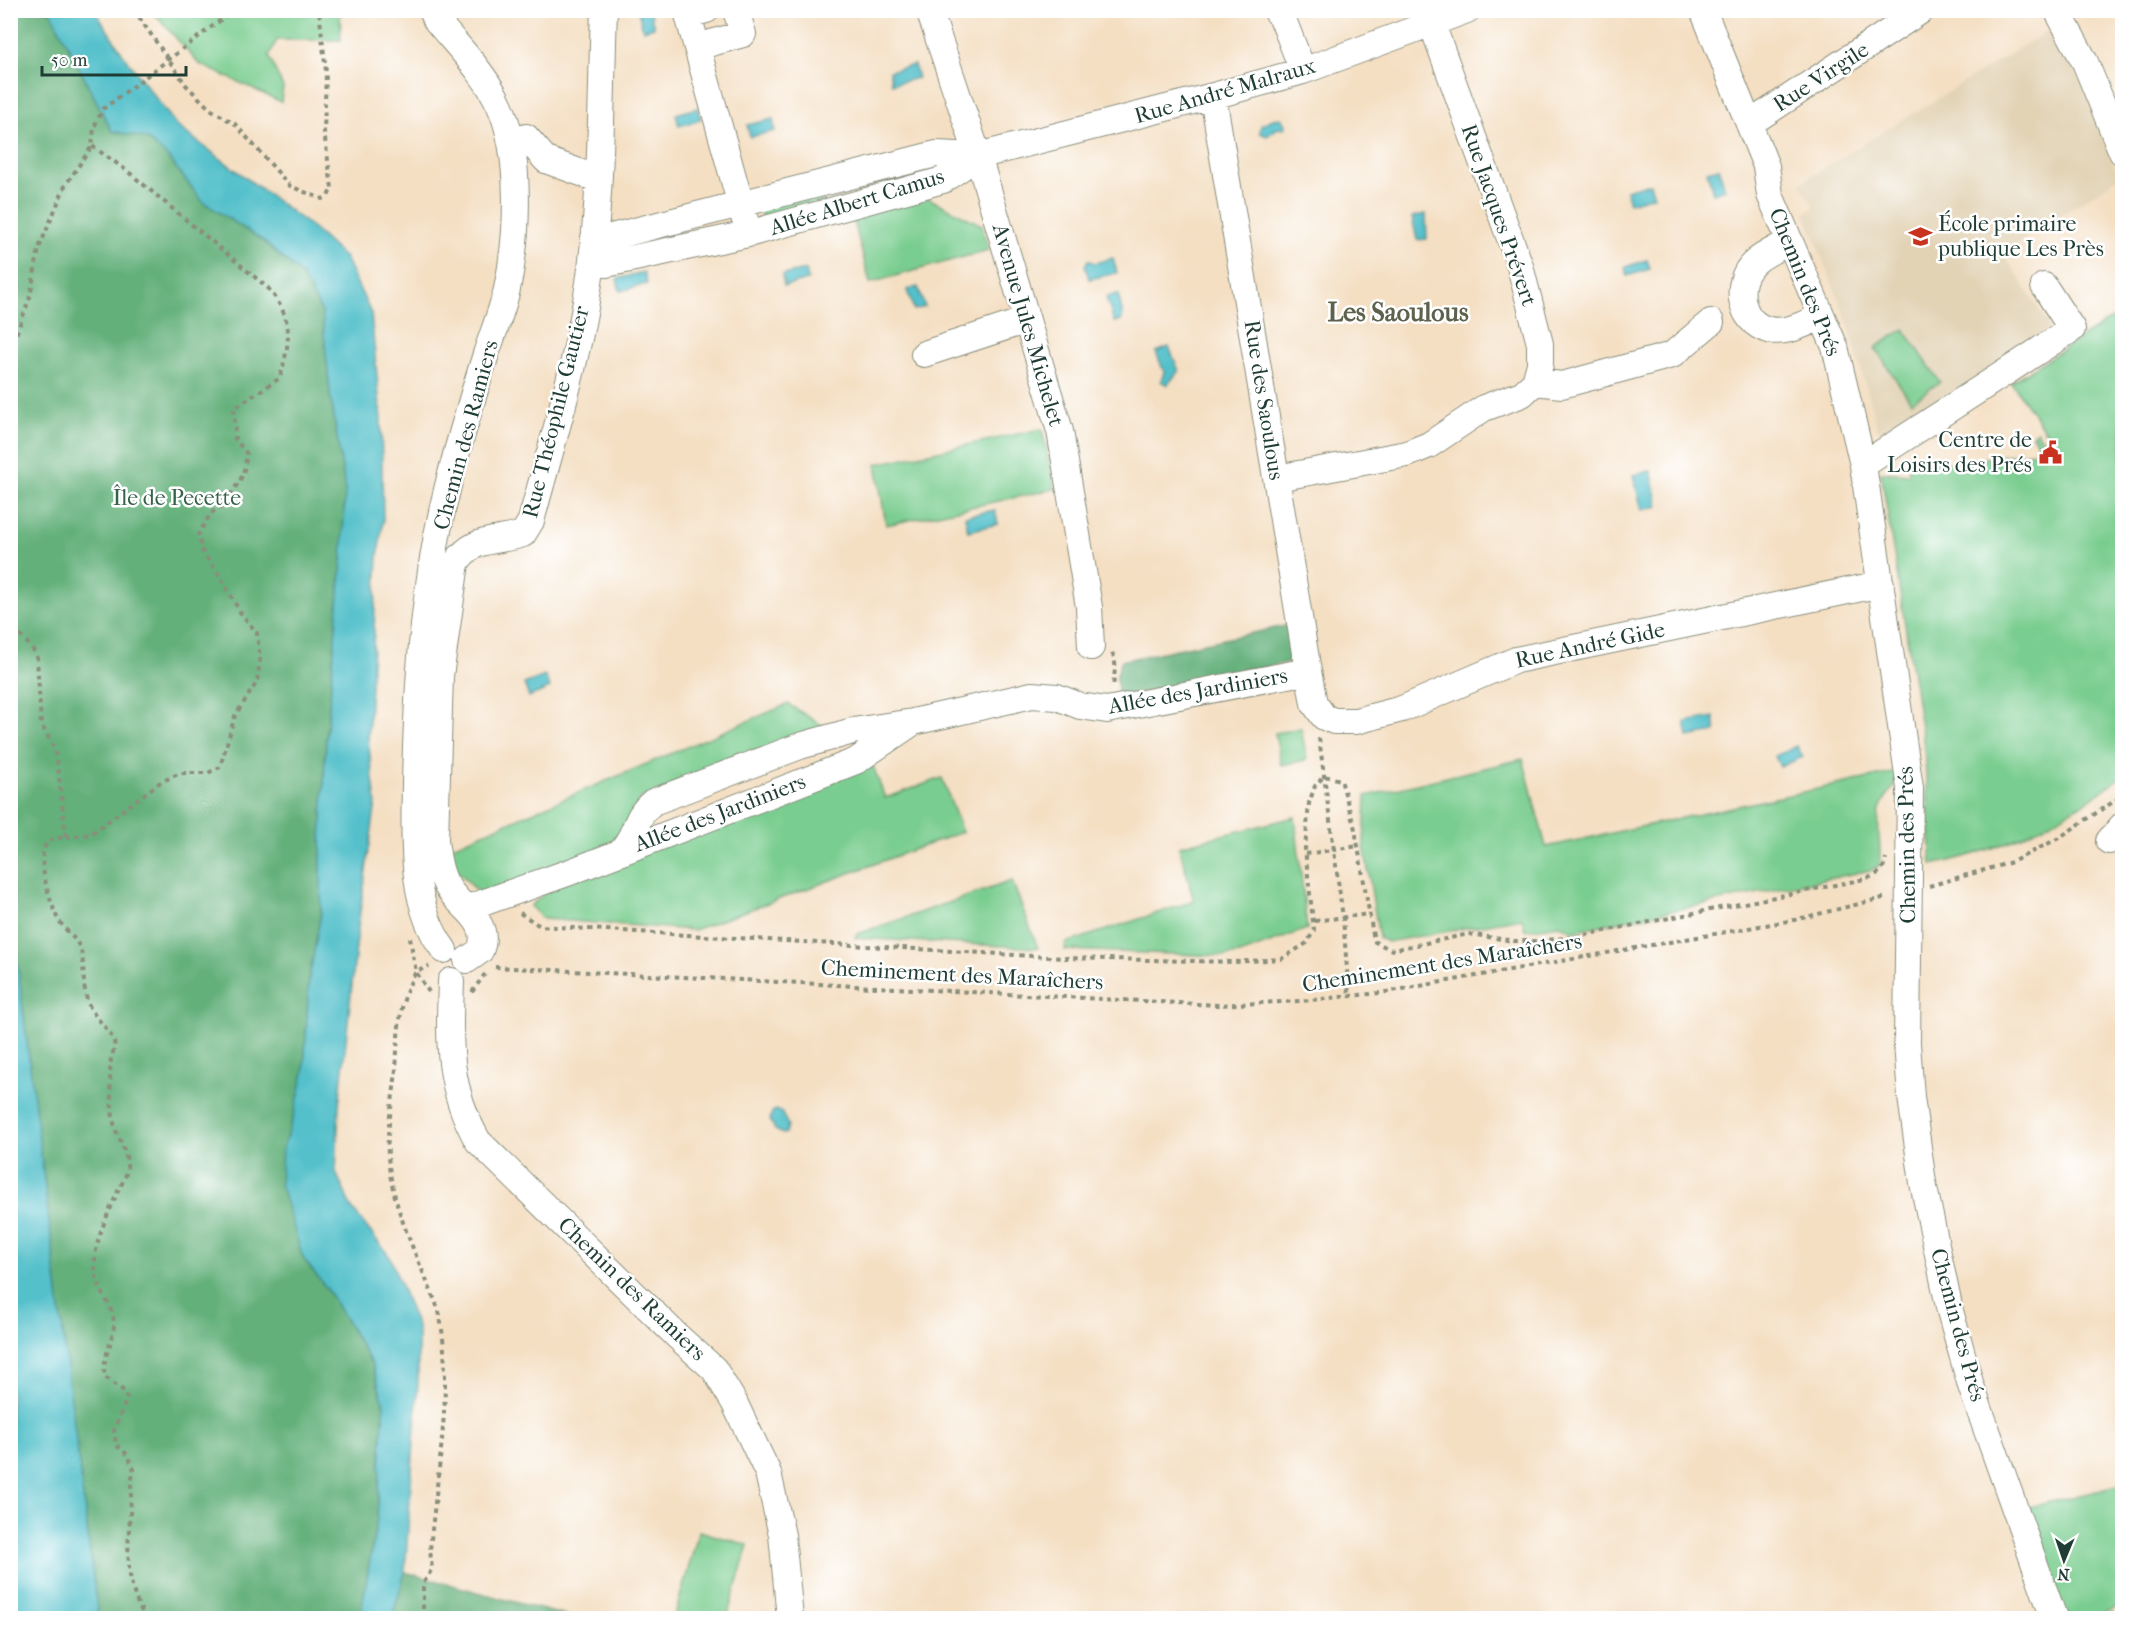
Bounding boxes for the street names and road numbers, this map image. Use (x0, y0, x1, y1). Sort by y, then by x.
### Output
street label: Rue Virgile (1768, 36, 1874, 118)
street label: Rue André Malraux (1132, 53, 1319, 129)
street label: Rue Jacques Prévert (1456, 121, 1542, 310)
street label: Allée Albert Camus (766, 163, 947, 241)
street label: Chemin des Prés (1763, 204, 1847, 360)
street label: Avenue Jules Michelet (986, 220, 1069, 429)
street label: Rue Théophile Gautier (517, 303, 595, 521)
street label: Rue des Saoulous (1239, 318, 1289, 482)
street label: Chemin des Ramiers (428, 337, 504, 533)
street label: Rue André Gide (1513, 616, 1667, 674)
street label: Allée des Jardiniers (1105, 662, 1290, 720)
street label: Chemin des Prés (1893, 766, 1921, 924)
street label: Allée des Jardiniers (630, 768, 809, 858)
street label: Cheminement des Maraîchers (1300, 928, 1584, 998)
street label: Cheminement des Maraîchers (820, 955, 1104, 995)
street label: Chemin des Ramiers (553, 1212, 711, 1366)
street label: Chemin des Prés (1925, 1246, 1991, 1404)

